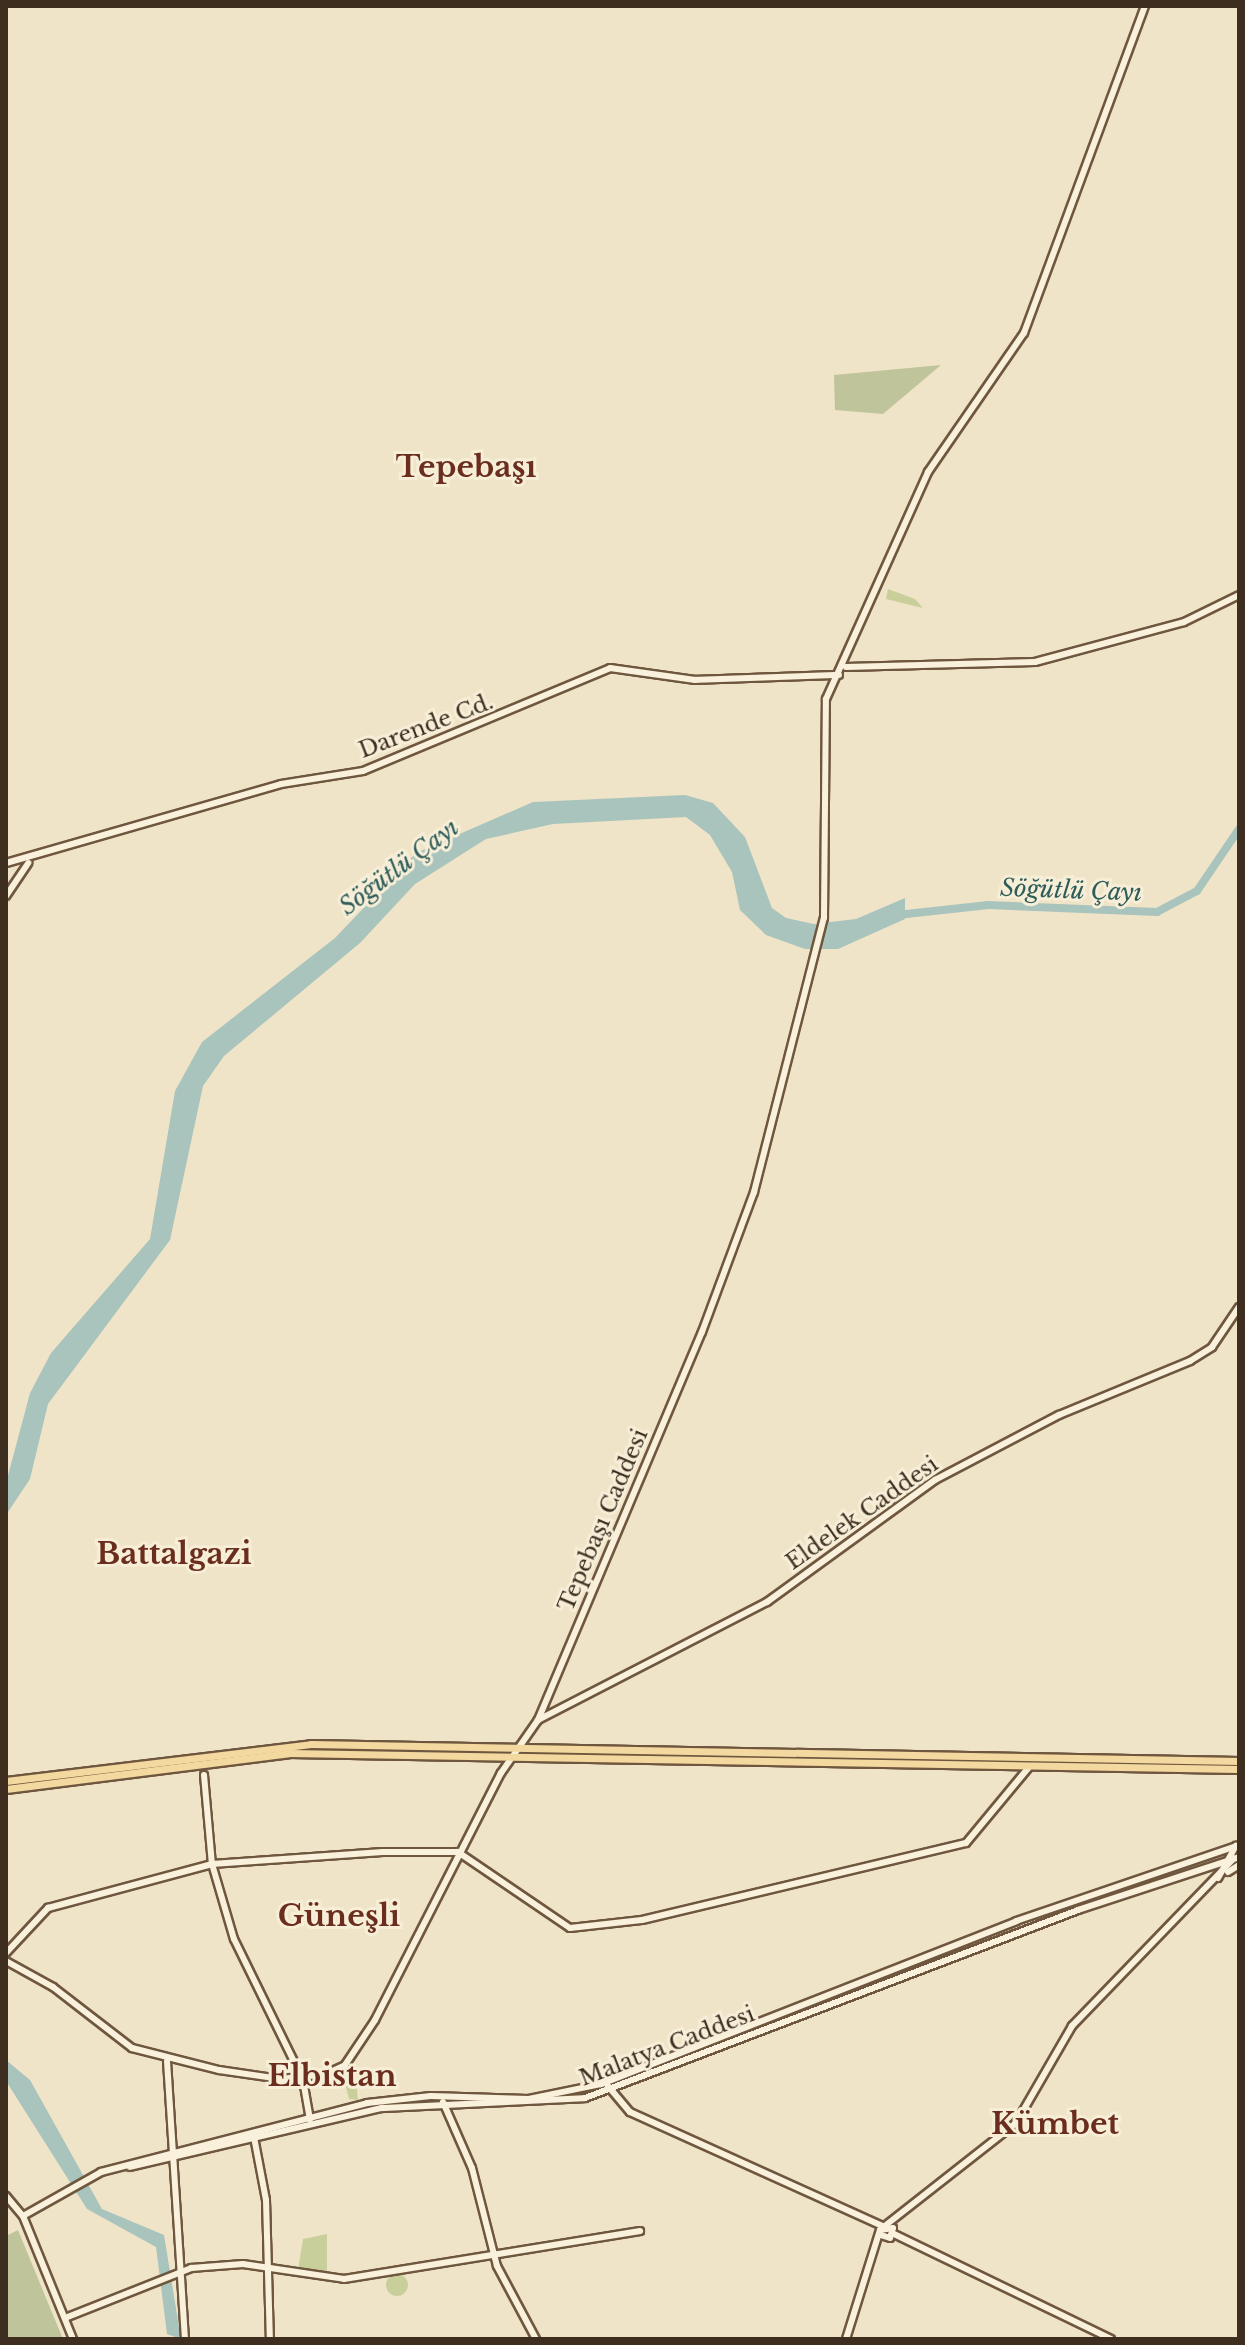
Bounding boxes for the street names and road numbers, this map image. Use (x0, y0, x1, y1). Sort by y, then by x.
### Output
street label: Darende Cd. (355, 688, 497, 764)
street label: Tepebaşı Caddesi (553, 1425, 653, 1615)
street label: Eldelek Caddesi (781, 1451, 943, 1575)
street label: Malatya Caddesi (576, 2000, 758, 2092)

